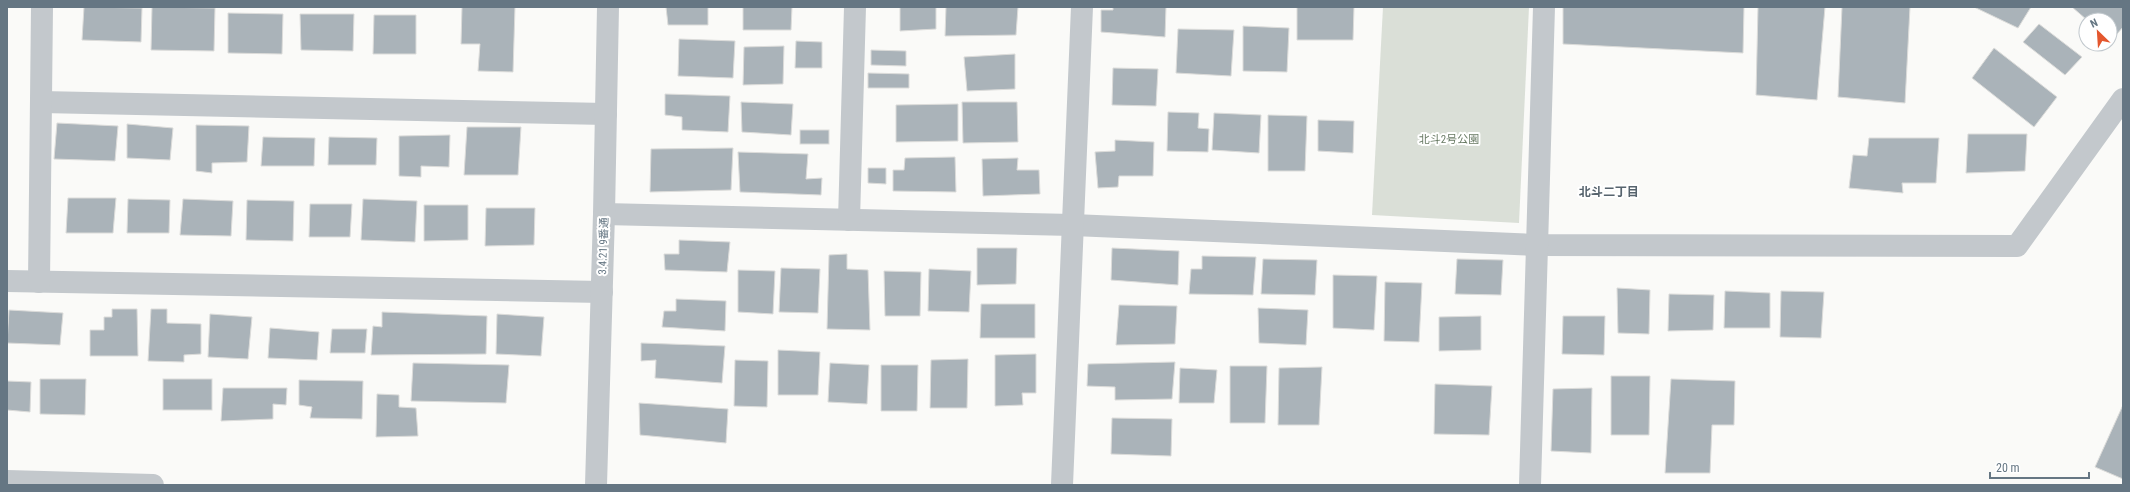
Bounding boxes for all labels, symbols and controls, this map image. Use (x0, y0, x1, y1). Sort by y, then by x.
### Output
north arrow (2078, 12, 2118, 52)
text: N (2088, 16, 2100, 31)
park label: 北斗2号公園 (1419, 133, 1479, 146)
district label: 北斗二丁目 (1579, 185, 1639, 199)
street label: 3.4.21 9番通 (596, 217, 611, 275)
scale bar (1990, 454, 2089, 480)
text: 20 m (1996, 461, 2020, 475)

